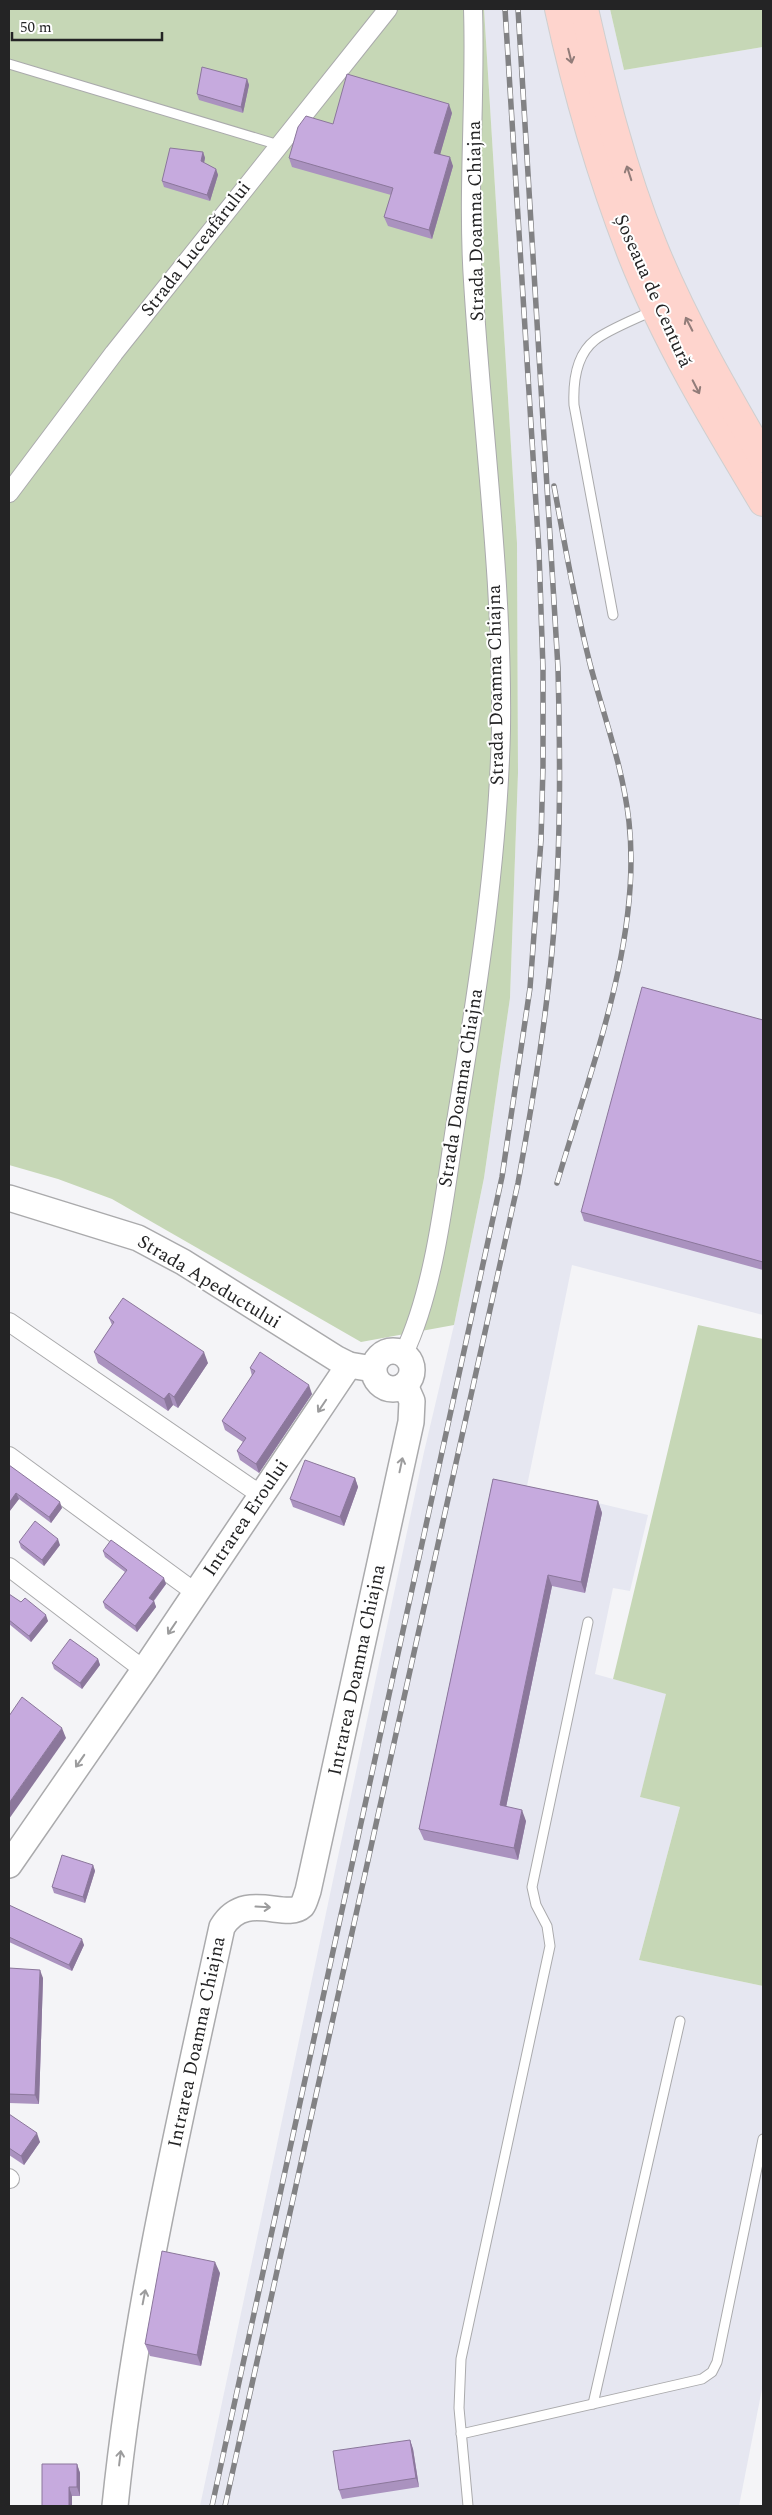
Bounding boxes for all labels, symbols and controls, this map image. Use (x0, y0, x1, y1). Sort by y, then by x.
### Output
scale bar (12, 10, 162, 42)
text: 50 m (20, 16, 52, 39)
one-way arrow (566, 48, 575, 64)
street label: Strada Doamna Chiajna (460, 120, 492, 322)
one-way arrow (623, 165, 633, 181)
street label: Strada Luceafărului (134, 175, 258, 323)
street label: Șoseaua de Centură (606, 210, 700, 373)
one-way arrow (684, 317, 693, 332)
one-way arrow (692, 379, 701, 394)
street label: Strada Doamna Chiajna (480, 584, 512, 786)
street label: Strada Doamna Chiajna (431, 986, 491, 1189)
street label: Strada Apeductului (132, 1228, 286, 1336)
one-way arrow (316, 1398, 326, 1412)
street label: Intrarea Eroului (196, 1453, 296, 1583)
one-way arrow (397, 1458, 406, 1474)
street label: Intrarea Doamna Chiajna (320, 1561, 394, 1778)
one-way arrow (167, 1620, 177, 1634)
one-way arrow (75, 1754, 85, 1768)
one-way arrow (255, 1903, 271, 1912)
street label: Intrarea Doamna Chiajna (160, 1933, 234, 2150)
one-way arrow (140, 2290, 150, 2306)
one-way arrow (115, 2450, 125, 2466)

